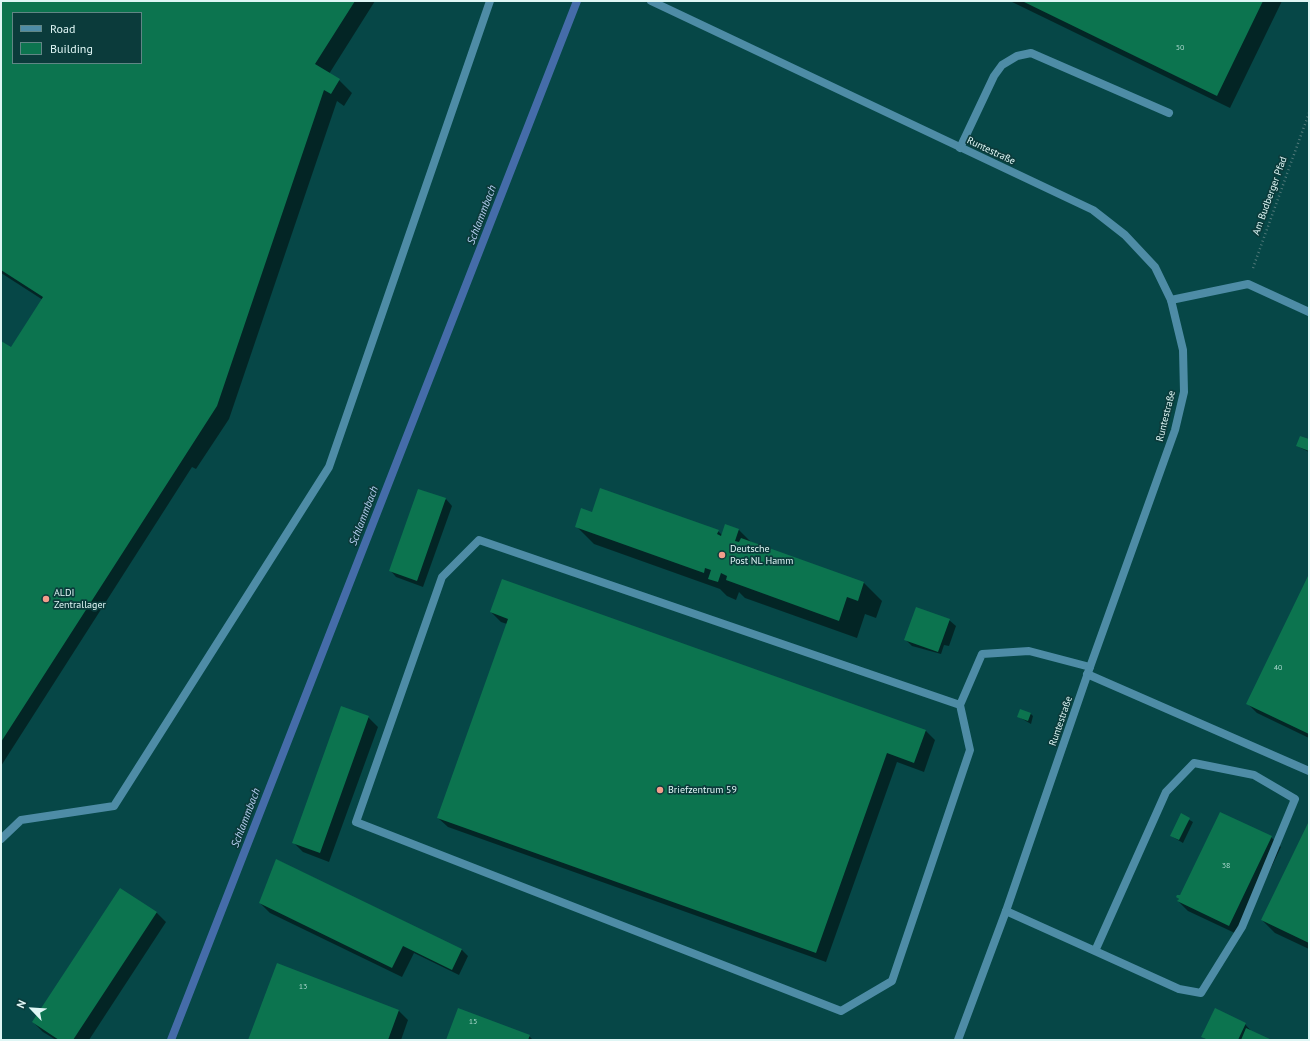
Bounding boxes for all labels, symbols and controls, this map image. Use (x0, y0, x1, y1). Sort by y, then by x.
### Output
legend (12, 12, 142, 64)
text: Road (50, 21, 75, 36)
text: Building (50, 41, 93, 56)
house number: 50 (1176, 43, 1184, 53)
street label: Runtestraße (965, 135, 1017, 167)
street label: Am Budberger Pfad (1250, 155, 1290, 237)
water label: Schlammbach (465, 183, 499, 247)
street label: Runtestraße (1154, 389, 1178, 443)
water label: Schlammbach (347, 484, 381, 548)
place label: Deutsche Post NL Hamm (730, 543, 793, 566)
marker: Deutsche Post NL Hamm (717, 550, 727, 560)
place label: ALDI Zentrallager (54, 587, 106, 610)
marker: ALDI Zentrallager (41, 594, 51, 604)
house number: 40 (1274, 663, 1282, 673)
street label: Runtestraße (1047, 694, 1075, 748)
place label: Briefzentrum 59 (668, 784, 737, 796)
marker: Briefzentrum 59 (655, 785, 665, 795)
water label: Schlammbach (229, 786, 263, 850)
house number: 38 (1222, 861, 1230, 871)
house number: 13 (299, 982, 307, 992)
north arrow (12, 989, 52, 1029)
text: N (13, 998, 29, 1010)
house number: 15 (469, 1017, 477, 1027)

